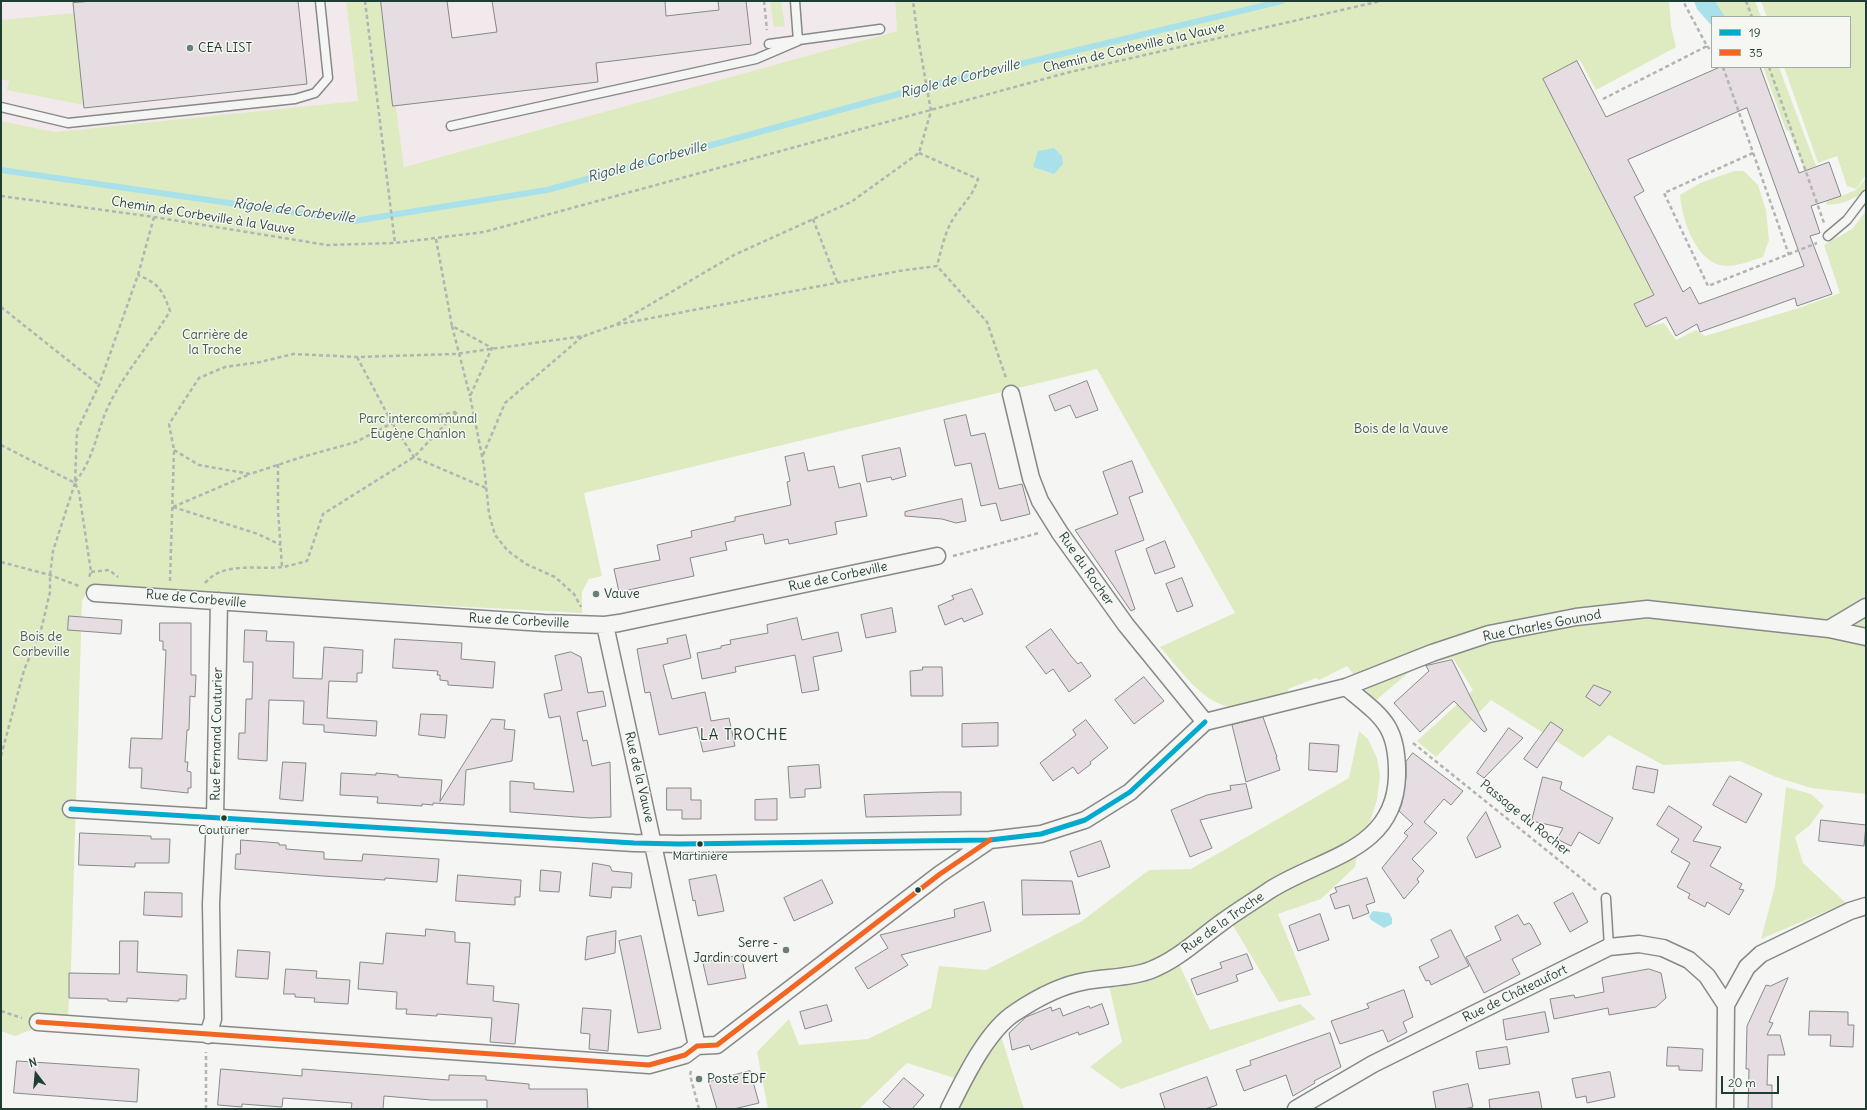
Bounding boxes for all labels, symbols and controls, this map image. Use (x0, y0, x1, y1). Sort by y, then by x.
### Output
legend (1711, 16, 1851, 68)
street label: Chemin de Corbeville à la Vauve (1042, 19, 1226, 77)
text: 19 (1749, 25, 1761, 40)
place label: CEA LIST (198, 40, 252, 56)
marker: CEA LIST (185, 43, 195, 53)
text: 35 (1749, 45, 1763, 60)
water label: Rigole de Corbeville (899, 56, 1021, 102)
water label: Rigole de Corbeville (586, 138, 708, 186)
street label: Chemin de Corbeville à la Vauve (110, 194, 296, 238)
water label: Rigole de Corbeville (232, 195, 356, 227)
park label: Carrière de la Troche (182, 327, 248, 358)
park label: Parc intercommunal Eugène Chanlon (359, 411, 477, 442)
park label: Bois de la Vauve (1354, 421, 1448, 437)
street label: Rue du Rocher (1055, 529, 1117, 609)
street label: Rue de Corbeville (787, 559, 889, 595)
place label: Vauve (604, 586, 640, 602)
street label: Rue de Corbeville (145, 587, 247, 611)
marker: Vauve (591, 589, 601, 599)
street label: Rue Charles Gounod (1481, 607, 1603, 645)
street label: Rue de Corbeville (468, 611, 570, 631)
park label: Bois de Corbeville (12, 629, 70, 660)
street label: Rue Fernand Couturier (208, 667, 226, 801)
district label: LA TROCHE (700, 727, 788, 745)
street label: Rue de la Vauve (621, 730, 657, 824)
street label: Passage du Rocher (1477, 777, 1573, 859)
marker: Couturier (219, 813, 229, 823)
place label: Couturier (198, 824, 250, 838)
marker: Martinière (695, 839, 705, 849)
place label: Martinière (672, 850, 728, 864)
unlabelled marker (913, 885, 923, 895)
street label: Rue de la Troche (1179, 889, 1267, 957)
place label: Serre - Jardin couvert (693, 935, 778, 966)
marker: Serre - Jardin couvert (781, 945, 791, 955)
street label: Rue de Châteaufort (1460, 962, 1570, 1026)
north arrow (16, 1054, 56, 1094)
text: N (27, 1055, 38, 1070)
scale bar (1723, 1068, 1781, 1094)
place label: Poste EDF (707, 1071, 766, 1087)
marker: Poste EDF (694, 1074, 704, 1084)
text: 20 m (1728, 1075, 1756, 1090)

